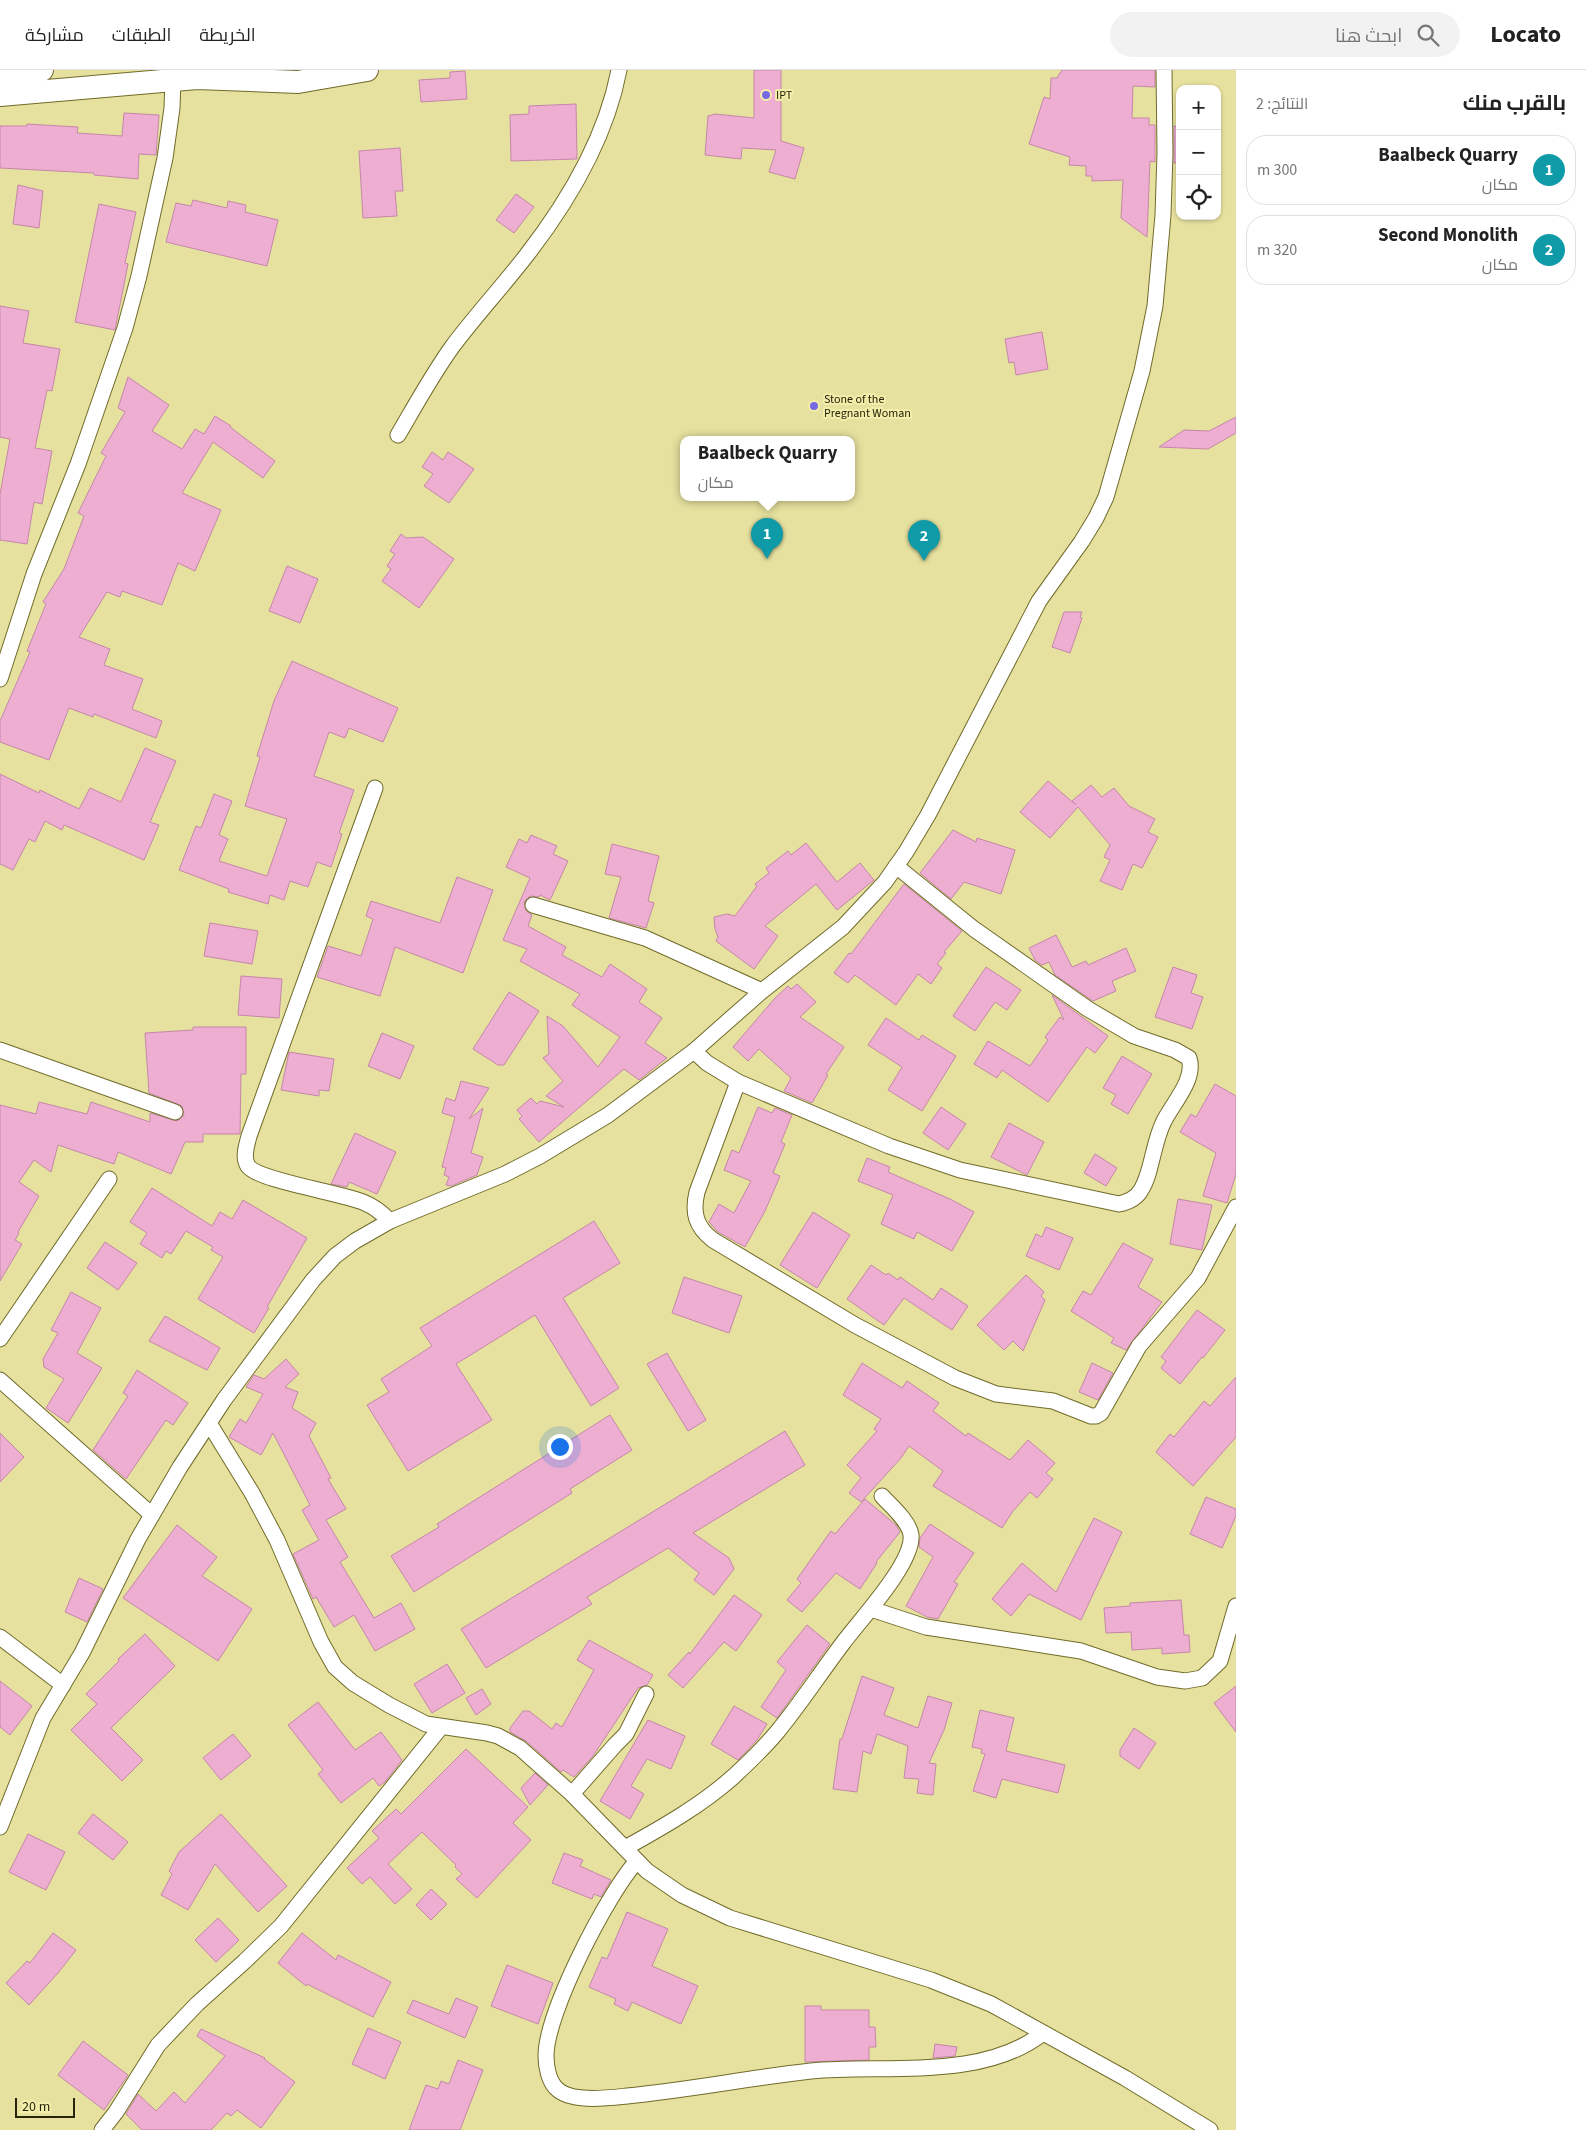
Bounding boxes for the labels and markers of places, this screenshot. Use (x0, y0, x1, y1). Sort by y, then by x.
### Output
place label: IPT (776, 87, 793, 104)
marker: IPT (760, 89, 772, 101)
place label: Stone of the Pregnant Woman (824, 391, 911, 422)
marker: Stone of the Pregnant Woman (808, 400, 820, 412)
pin: 1 (751, 518, 783, 559)
pin: 2 (908, 520, 940, 561)

